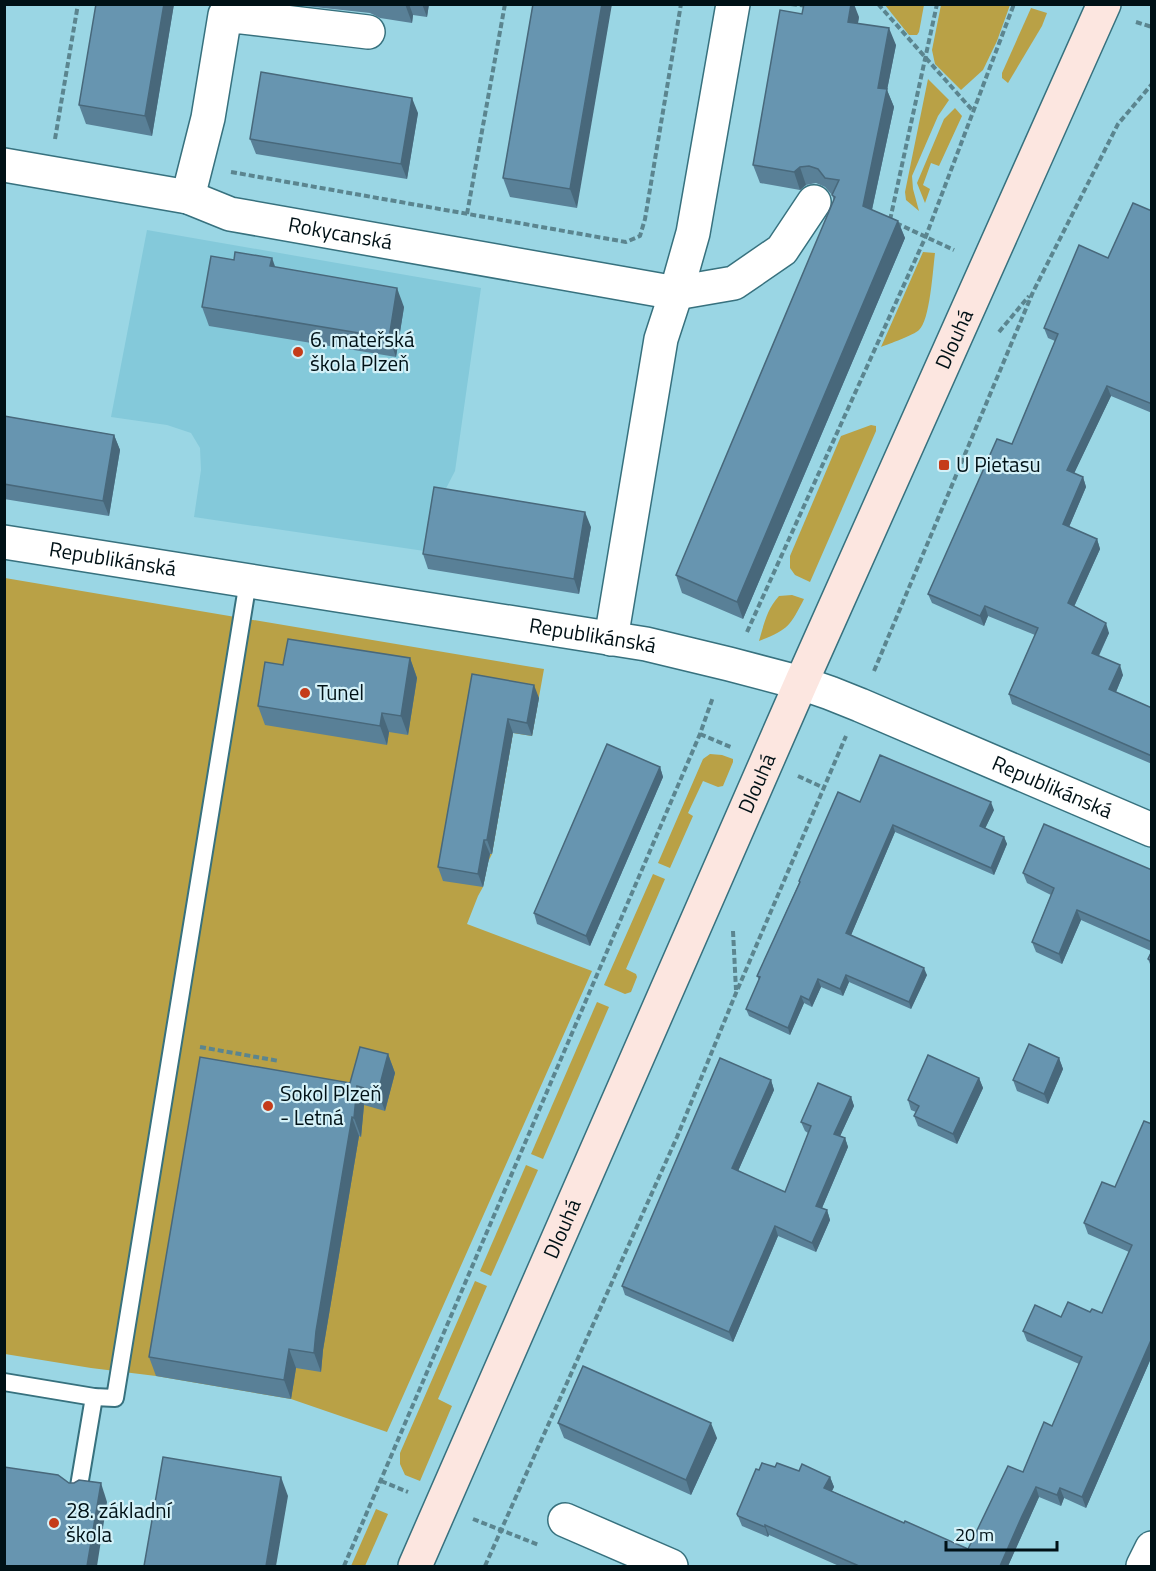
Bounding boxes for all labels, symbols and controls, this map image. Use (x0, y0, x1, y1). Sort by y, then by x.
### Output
street label: Rokycanská (286, 208, 395, 258)
street label: Dlouhá (926, 303, 981, 374)
place label: 6. mateřská škola Plzeň (310, 323, 415, 379)
marker: 6. mateřská škola Plzeň (291, 345, 305, 359)
place label: U Pietasu (956, 448, 1041, 480)
marker: U Pietasu (937, 458, 951, 472)
street label: Republikánská (47, 532, 179, 584)
street label: Republikánská (527, 609, 660, 661)
place label: Tunel (317, 676, 364, 708)
marker: Tunel (298, 686, 312, 700)
street label: Republikánská (987, 746, 1118, 827)
street label: Dlouhá (729, 748, 784, 818)
place label: Sokol Plzeň - Letná (280, 1077, 382, 1133)
marker: Sokol Plzeň - Letná (261, 1099, 275, 1113)
street label: Dlouhá (534, 1193, 589, 1263)
place label: 28. základní škola (66, 1494, 173, 1550)
scale bar (946, 1514, 1057, 1552)
marker: 28. základní škola (47, 1516, 61, 1530)
text: 20 m (955, 1521, 994, 1548)

